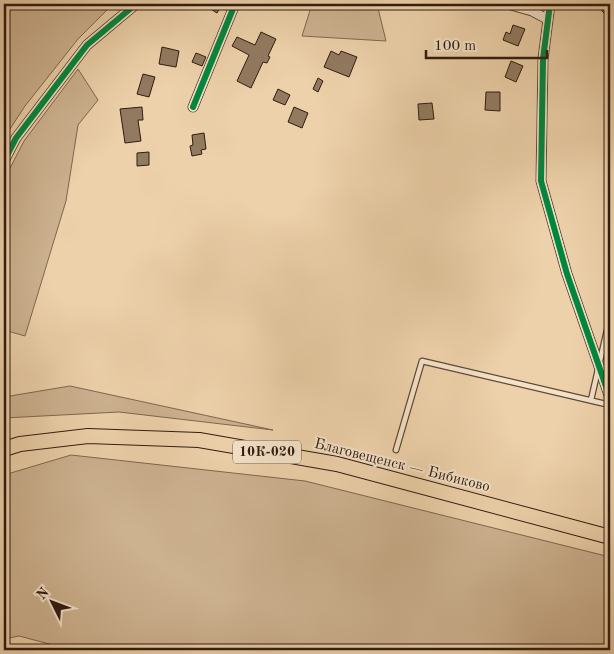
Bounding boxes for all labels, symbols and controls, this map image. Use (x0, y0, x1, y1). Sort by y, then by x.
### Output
scale bar (426, 28, 548, 60)
text: 100 m (434, 39, 476, 54)
street label: Благовещенск — Бибиково (313, 437, 491, 495)
road number: 10К-020 (233, 441, 301, 464)
north arrow (28, 576, 78, 626)
text: N (34, 585, 52, 603)

